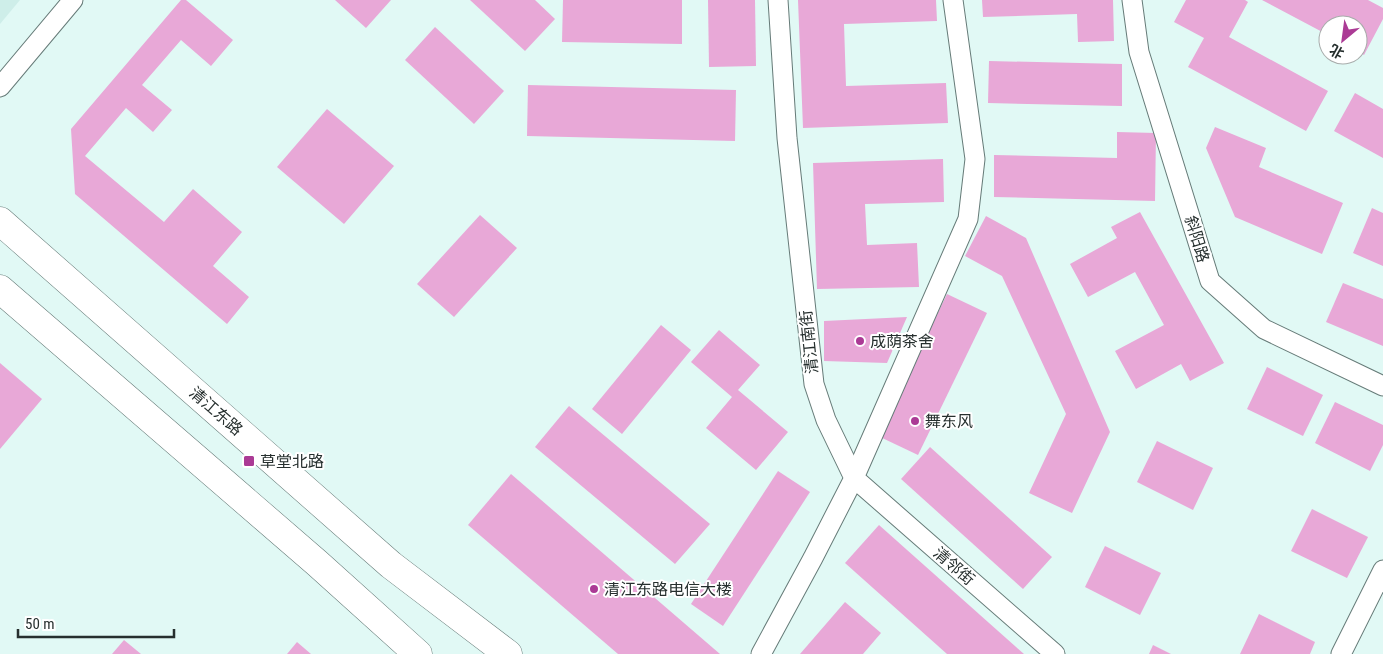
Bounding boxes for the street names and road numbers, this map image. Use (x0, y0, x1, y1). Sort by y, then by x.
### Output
street label: 斜阳路 (1181, 213, 1213, 265)
street label: 清江南街 (796, 309, 822, 375)
street label: 清江东路 (186, 383, 246, 439)
street label: 清邻街 (930, 543, 978, 589)

